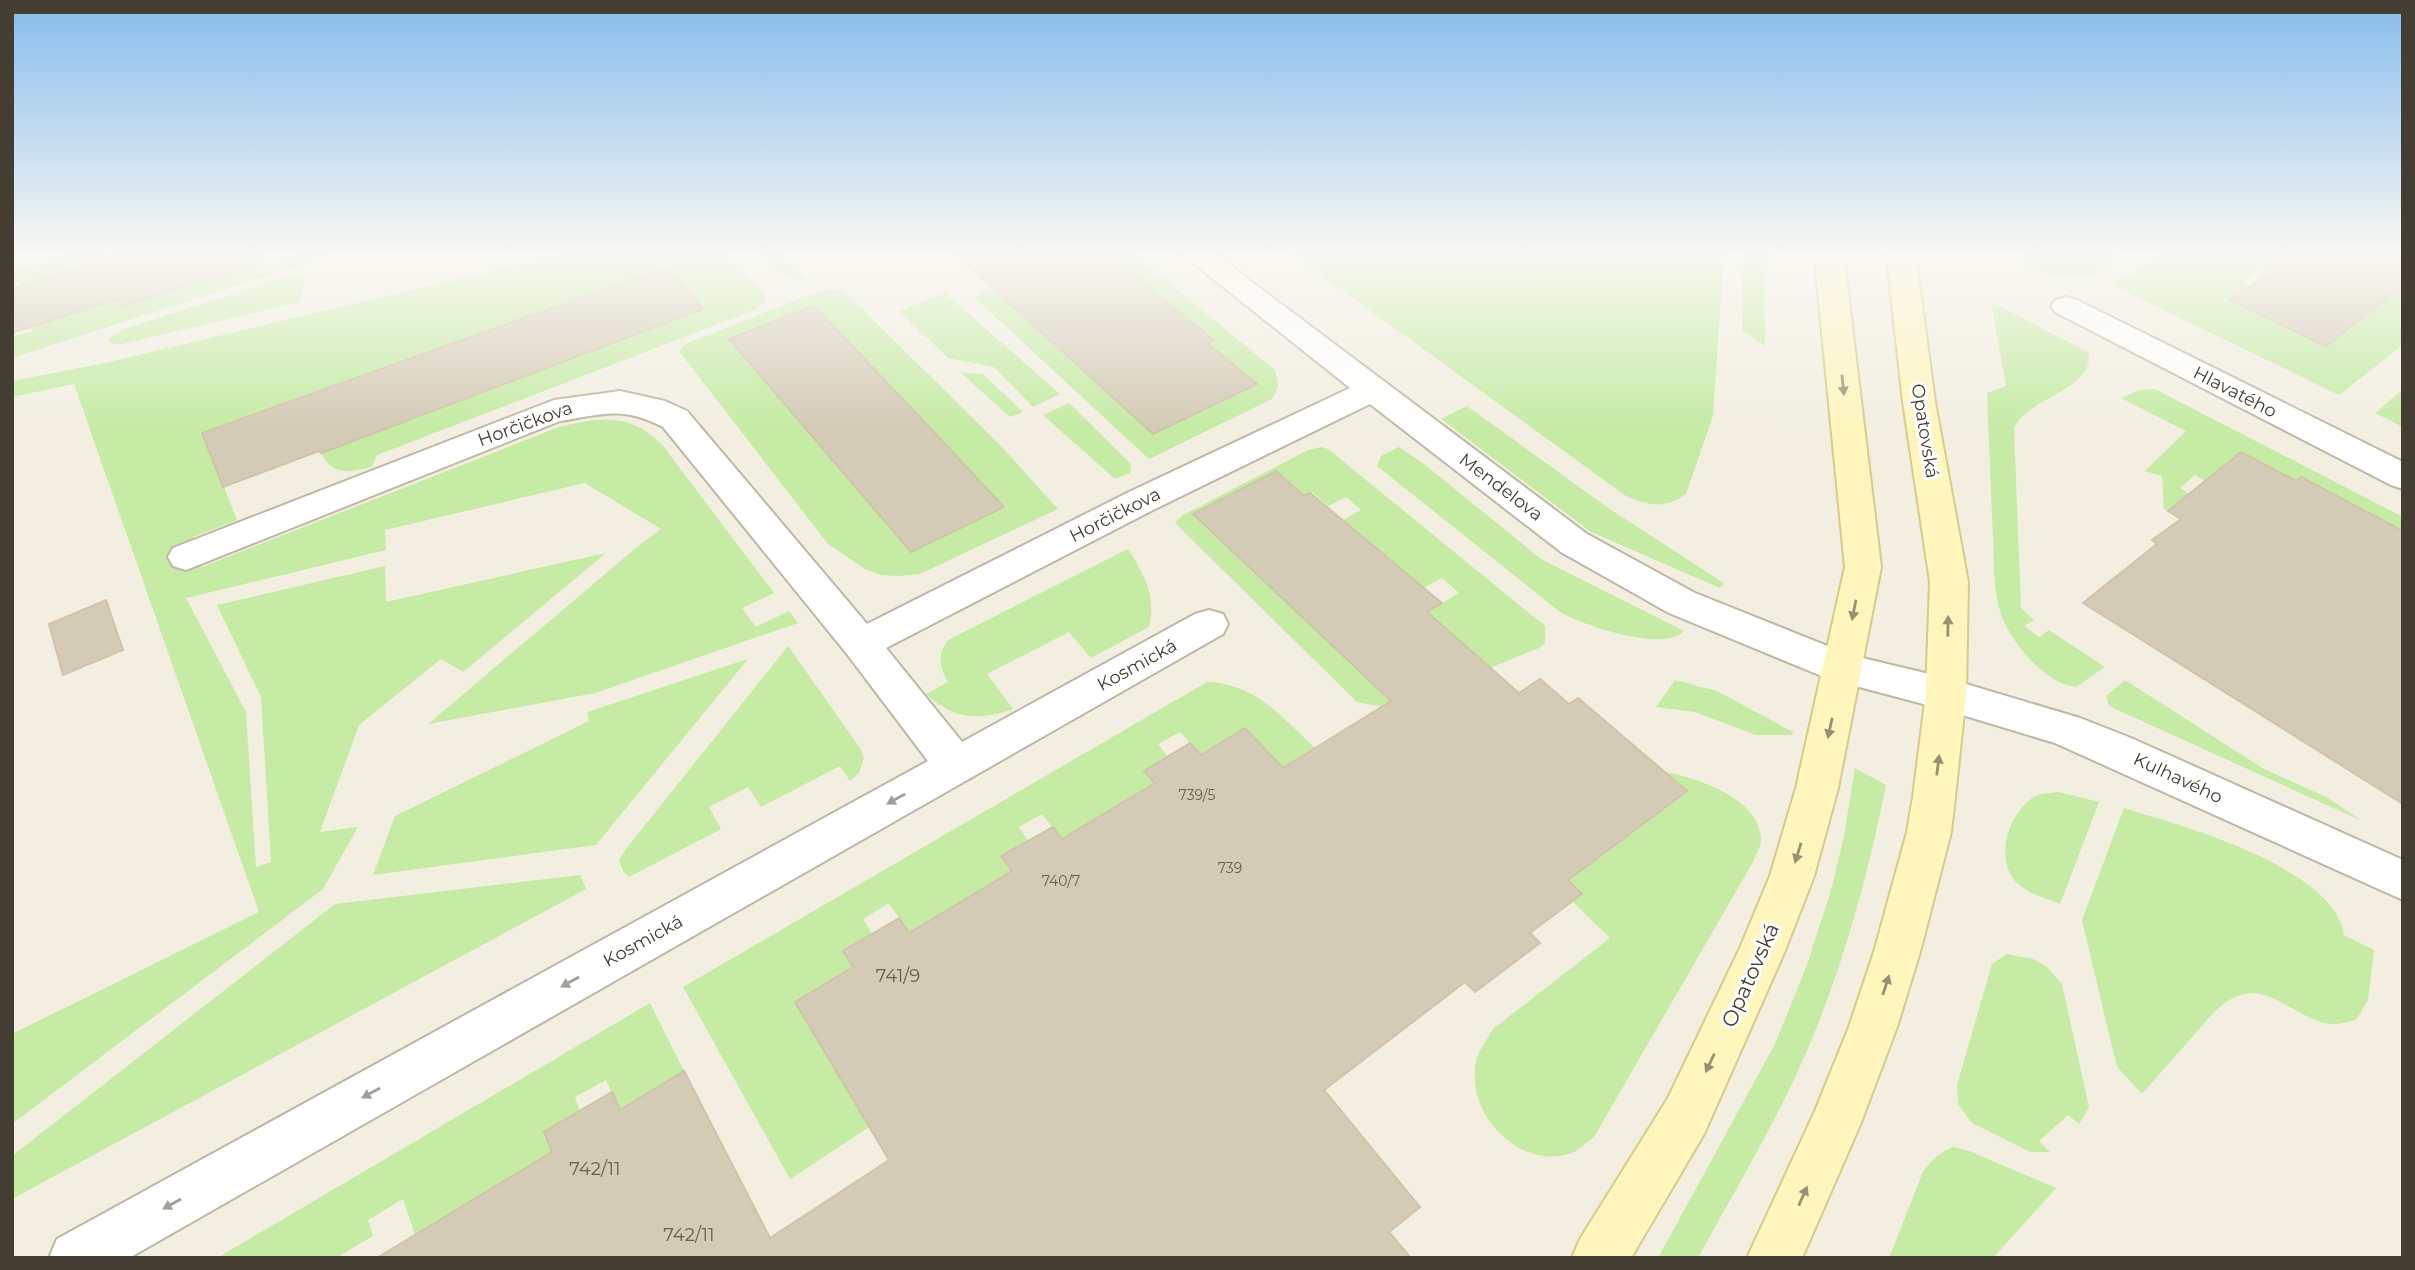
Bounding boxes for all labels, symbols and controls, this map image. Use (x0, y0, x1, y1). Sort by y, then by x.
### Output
street label: Hlavatého (2189, 361, 2281, 423)
one-way arrow (1838, 374, 1849, 396)
street label: Opatovská (1907, 382, 1943, 480)
street label: Horčičkova (475, 397, 575, 451)
street label: Mendelova (1455, 448, 1547, 526)
street label: Horčičkova (1066, 483, 1164, 547)
one-way arrow (1849, 600, 1860, 622)
one-way arrow (1942, 615, 1953, 637)
street label: Kosmická (1093, 634, 1181, 696)
one-way arrow (1824, 717, 1835, 739)
street label: Kulhavého (2130, 748, 2226, 808)
one-way arrow (1933, 753, 1944, 775)
house number: 739/5 (1179, 786, 1216, 804)
one-way arrow (887, 793, 906, 805)
one-way arrow (1793, 843, 1803, 864)
house number: 739 (1218, 859, 1242, 877)
house number: 740/7 (1042, 872, 1080, 890)
street label: Kosmická (599, 910, 687, 972)
street label: Opatovská (1716, 919, 1784, 1031)
house number: 741/9 (876, 965, 920, 987)
one-way arrow (1882, 974, 1892, 995)
one-way arrow (560, 976, 579, 988)
one-way arrow (1704, 1053, 1716, 1073)
one-way arrow (361, 1087, 381, 1099)
house number: 742/11 (569, 1158, 621, 1180)
one-way arrow (1797, 1186, 1809, 1206)
one-way arrow (163, 1198, 182, 1210)
house number: 742/11 (663, 1224, 715, 1246)

